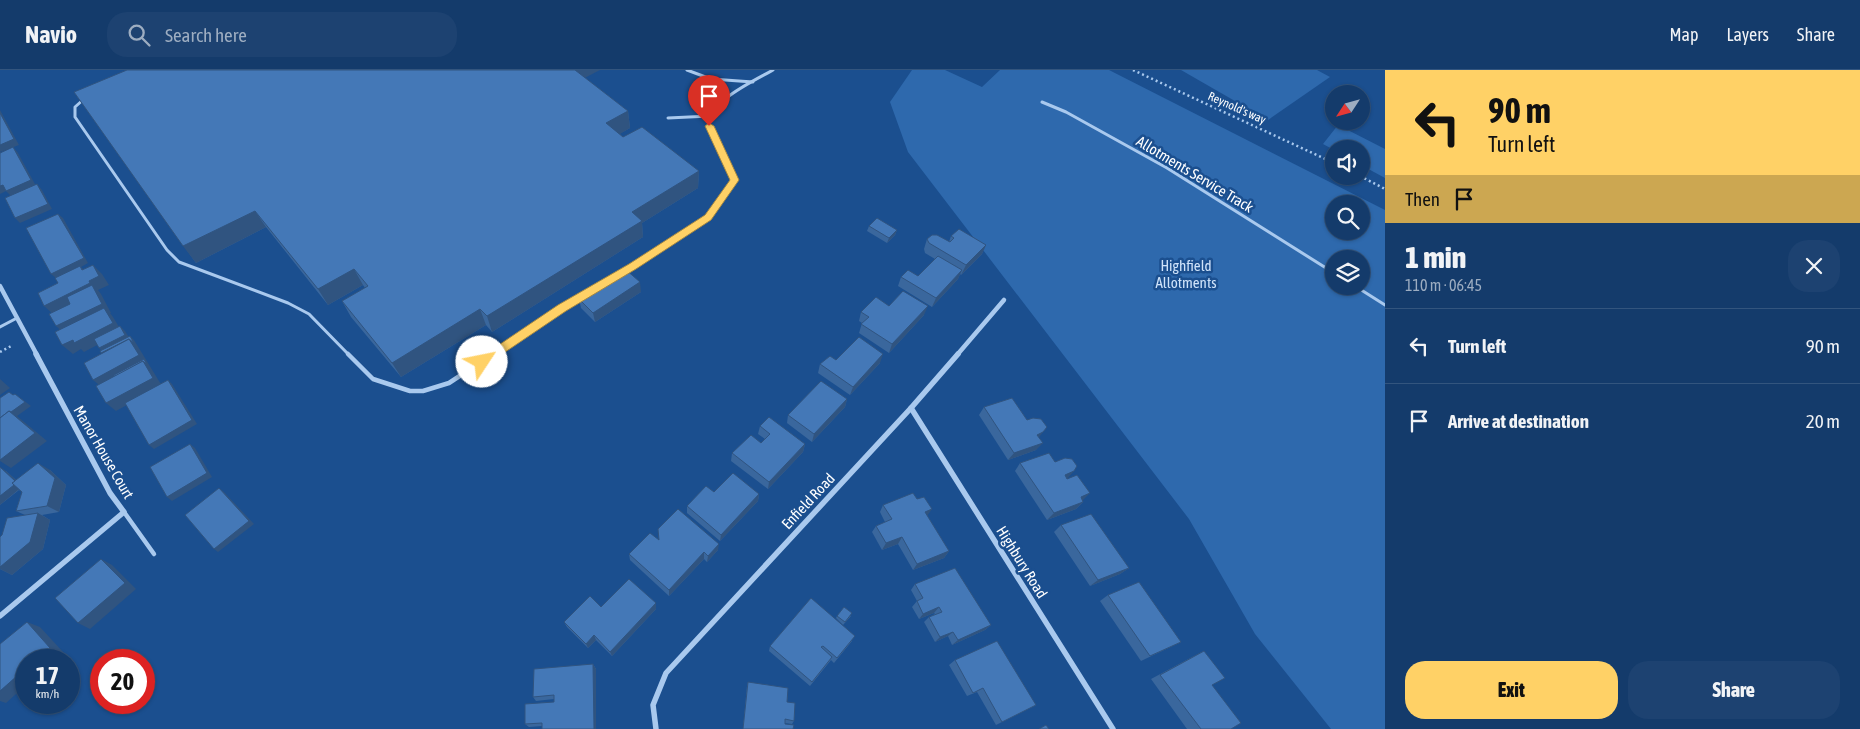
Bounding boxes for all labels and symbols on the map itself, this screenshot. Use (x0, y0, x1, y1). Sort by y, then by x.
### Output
pin (688, 75, 730, 126)
north arrow (1325, 85, 1370, 130)
street label: Reynold's way (1206, 89, 1268, 127)
street label: Allotments Service Track (1133, 132, 1257, 216)
park label: Highfield Allotments (1155, 257, 1217, 291)
position arrow (455, 335, 507, 387)
street label: Manor House Court (70, 402, 138, 502)
street label: Enfield Road (778, 470, 838, 532)
street label: Highbury Road (993, 523, 1051, 601)
speed limit sign: 20 (90, 649, 155, 714)

